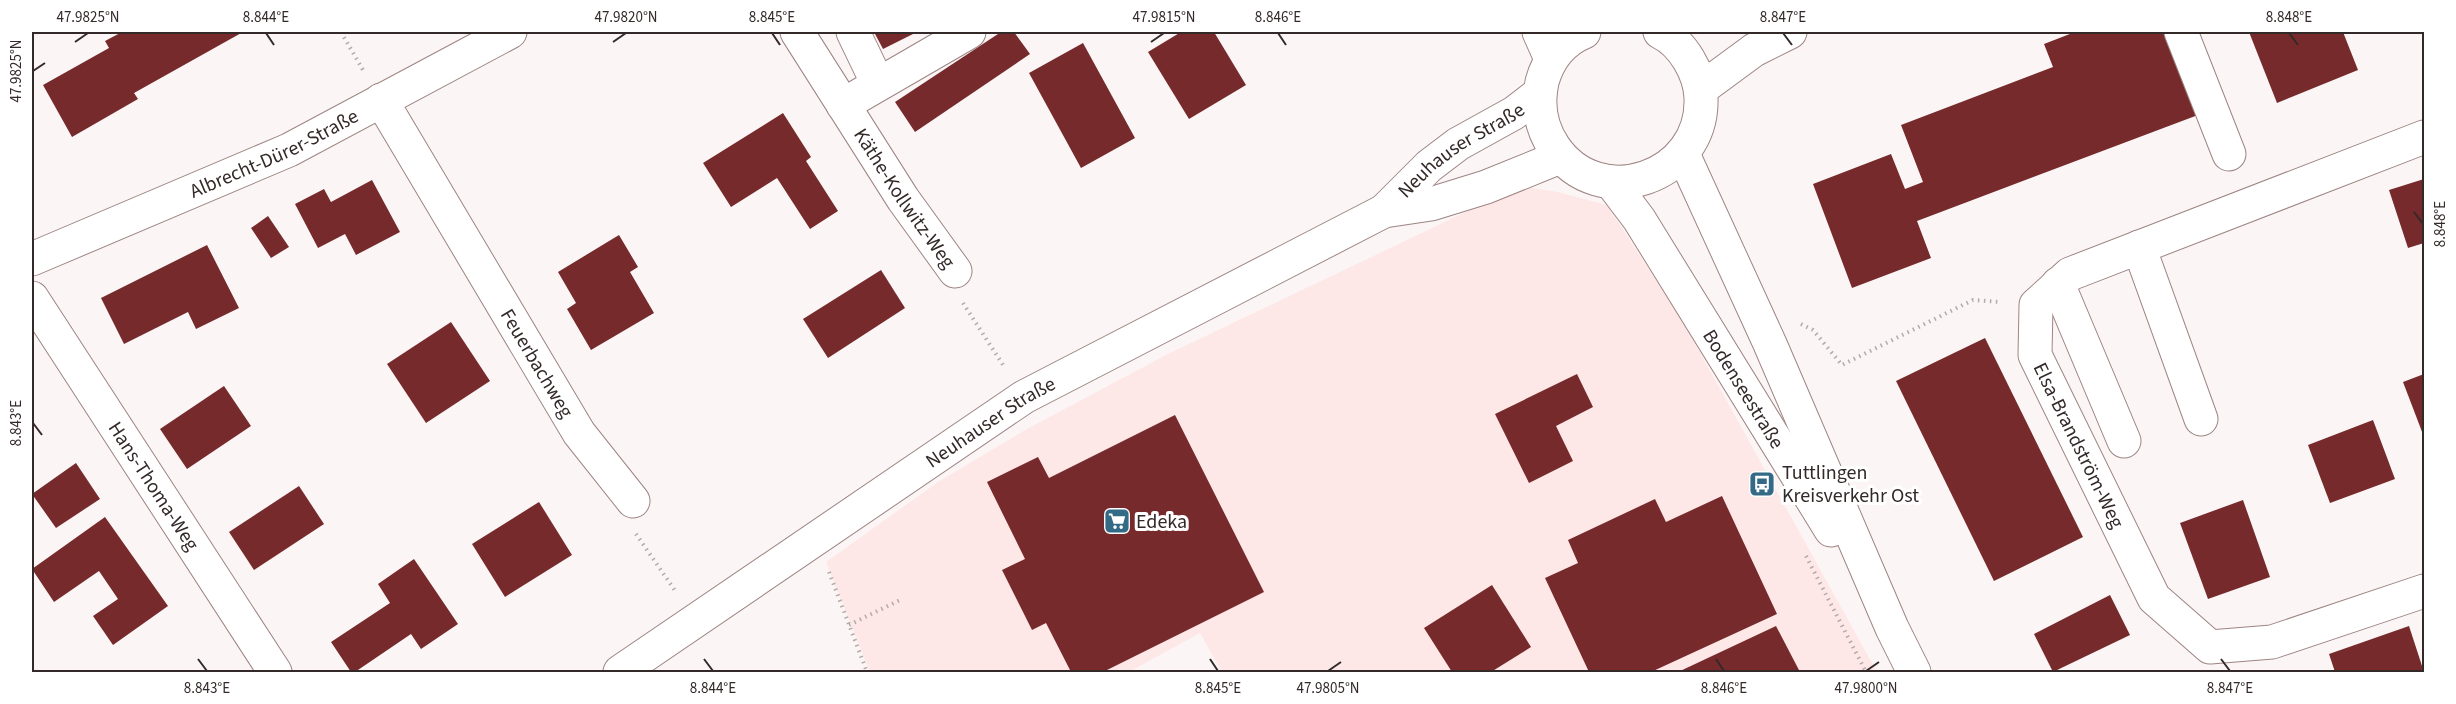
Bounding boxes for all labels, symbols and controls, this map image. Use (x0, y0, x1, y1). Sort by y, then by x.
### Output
text: 47.9825°N (56, 7, 120, 28)
text: 8.844°E (243, 7, 289, 28)
text: 47.9820°N (594, 7, 658, 28)
text: 8.845°E (749, 7, 795, 28)
text: 47.9815°N (1132, 7, 1196, 28)
text: 8.846°E (1255, 7, 1301, 28)
text: 8.847°E (1760, 7, 1806, 28)
text: 8.848°E (2266, 7, 2312, 28)
text: 47.9825°N (6, 39, 27, 103)
street label: Neuhauser Straße (1392, 97, 1531, 205)
street label: Albrecht-Dürer-Straße (186, 102, 364, 206)
street label: Käthe-Kollwitz-Weg (847, 123, 962, 274)
text: 8.848°E (2430, 201, 2451, 247)
street label: Feuerbachweg (493, 304, 580, 423)
street label: Bodenseestraße (1695, 324, 1791, 454)
street label: Elsa-Brandström-Weg (2026, 358, 2131, 533)
street label: Neuhauser Straße (920, 370, 1060, 475)
text: 8.843°E (6, 400, 27, 446)
street label: Hans-Thoma-Weg (101, 416, 205, 556)
place label: Tuttlingen Kreisverkehr Ost (1782, 459, 1919, 510)
bus stop icon: Tuttlingen Kreisverkehr Ost (1747, 469, 1777, 499)
supermarket icon: Edeka (1102, 506, 1132, 536)
place label: Edeka (1136, 508, 1187, 536)
text: 8.843°E (184, 678, 230, 699)
text: 8.844°E (690, 678, 736, 699)
text: 8.845°E (1195, 678, 1241, 699)
text: 47.9805°N (1296, 678, 1360, 699)
text: 8.846°E (1701, 678, 1747, 699)
text: 47.9800°N (1834, 678, 1898, 699)
text: 8.847°E (2207, 678, 2253, 699)

